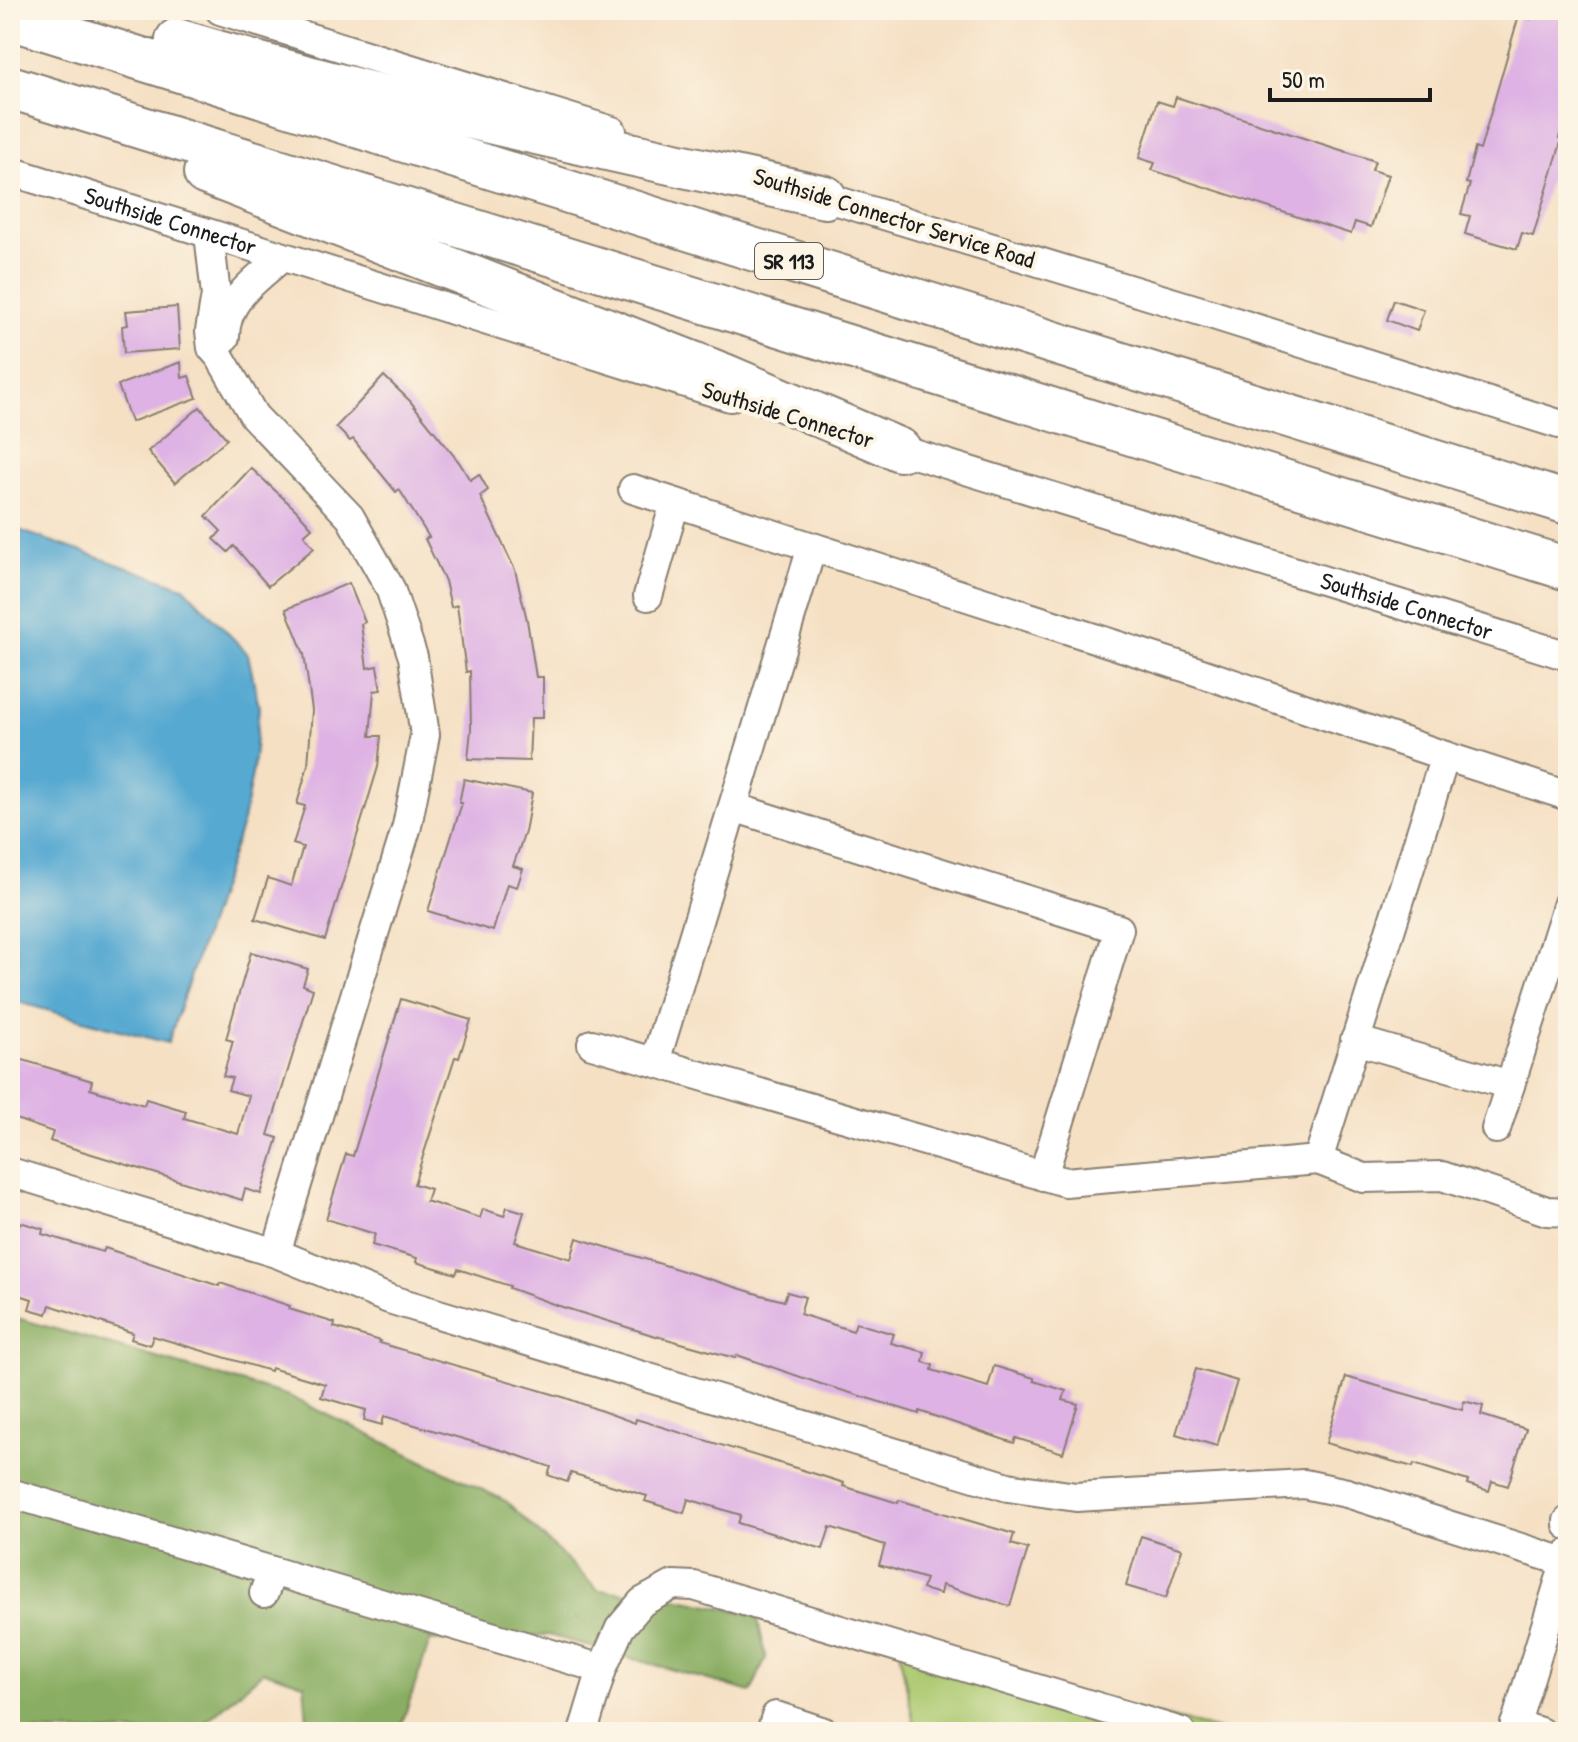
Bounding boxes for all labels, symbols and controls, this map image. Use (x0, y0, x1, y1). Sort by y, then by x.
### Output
scale bar (1270, 52, 1430, 102)
text: 50 m (1282, 63, 1325, 95)
street label: Southside Connector Service Road (750, 159, 1039, 275)
street label: Southside Connector (81, 178, 261, 262)
road number: SR 113 (755, 243, 823, 279)
street label: Southside Connector (698, 373, 878, 455)
street label: Southside Connector (1317, 564, 1497, 647)

